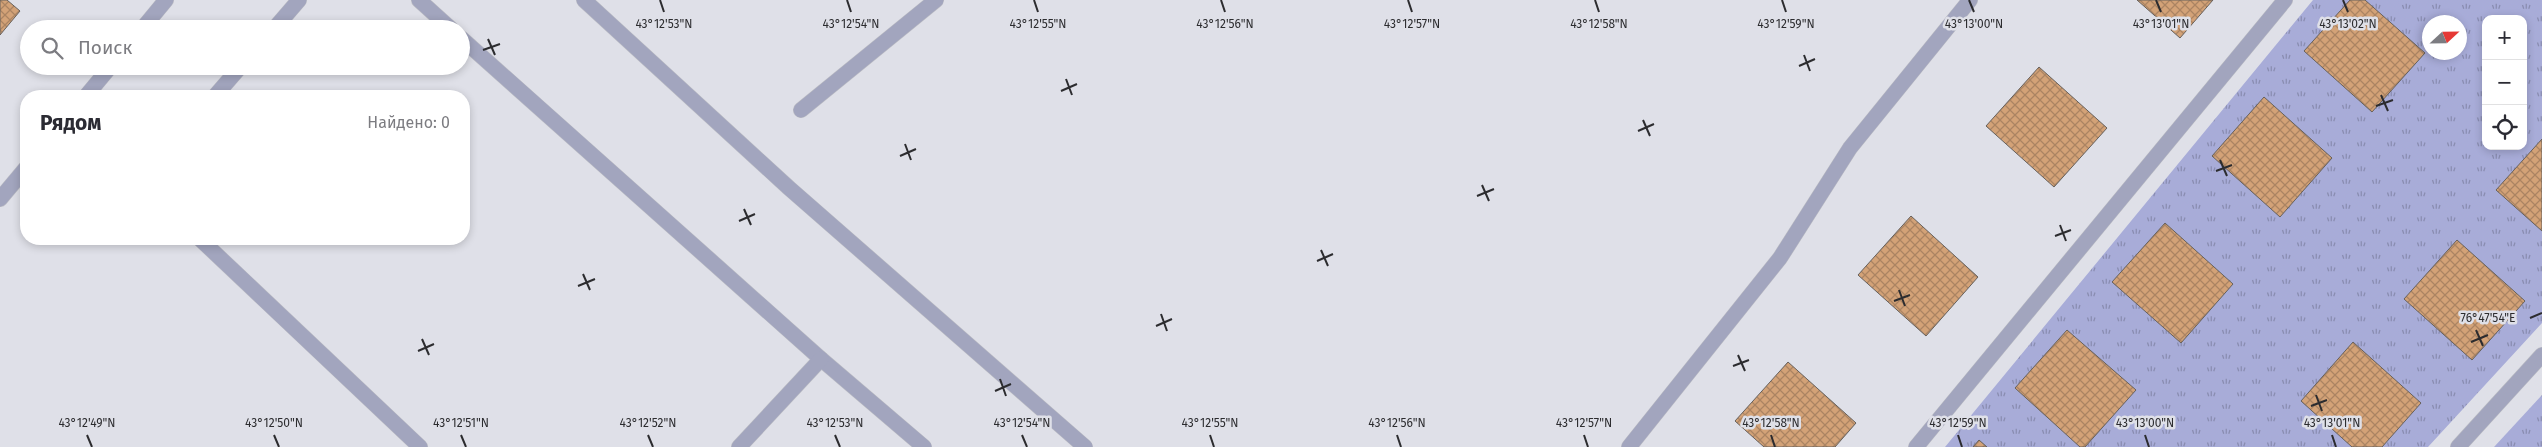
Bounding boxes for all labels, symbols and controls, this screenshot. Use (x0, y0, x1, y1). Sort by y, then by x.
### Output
north arrow (2422, 15, 2467, 60)
map controls (2482, 15, 2527, 150)
button: + (2482, 15, 2527, 60)
text: 43°12'53"N (635, 17, 693, 31)
text: 43°12'54"N (823, 17, 880, 31)
text: 43°12'55"N (1010, 17, 1066, 31)
text: 43°12'56"N (1196, 17, 1254, 31)
text: 43°12'57"N (1384, 17, 1440, 31)
text: 43°12'58"N (1570, 17, 1628, 31)
text: 43°12'59"N (1757, 17, 1815, 31)
text: 43°13'00"N (1945, 17, 2003, 31)
text: 43°13'01"N (2133, 17, 2189, 31)
text: 43°13'02"N (2319, 17, 2377, 31)
search box (20, 20, 470, 75)
icon: search (38, 34, 66, 62)
text: Поиск (78, 36, 132, 59)
button: − (2482, 60, 2527, 105)
button: locate (2482, 105, 2527, 150)
text: Рядом (40, 110, 101, 136)
text: Найдено: 0 (367, 113, 450, 132)
text: 76°47'54"E (2461, 311, 2515, 325)
text: 43°12'49"N (58, 416, 116, 430)
text: 43°12'50"N (245, 416, 303, 430)
text: 43°12'51"N (433, 416, 489, 430)
text: 43°12'52"N (619, 416, 677, 430)
text: 43°12'53"N (806, 416, 864, 430)
text: 43°12'54"N (994, 416, 1051, 430)
text: 43°12'55"N (1182, 416, 1238, 430)
text: 43°12'56"N (1368, 416, 1426, 430)
text: 43°12'57"N (1556, 416, 1612, 430)
text: 43°12'58"N (1742, 416, 1800, 430)
text: 43°12'59"N (1929, 416, 1987, 430)
text: 43°13'00"N (2116, 416, 2174, 430)
text: 43°13'01"N (2304, 416, 2360, 430)

